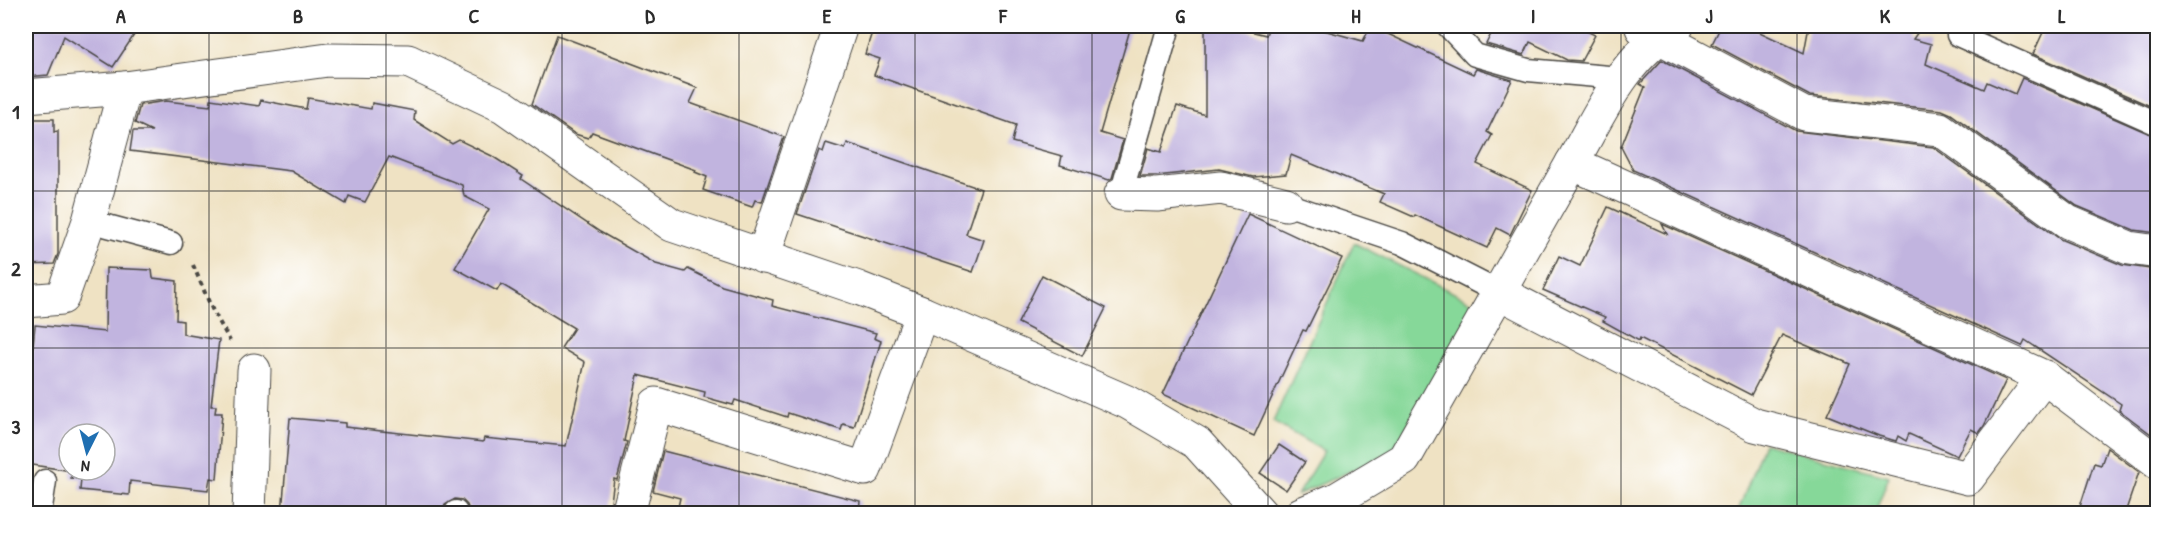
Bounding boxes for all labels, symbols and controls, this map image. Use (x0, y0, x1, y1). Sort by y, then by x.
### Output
text: A (116, 2, 126, 29)
text: B (293, 2, 303, 29)
text: C (469, 2, 480, 29)
text: D (645, 2, 655, 29)
text: E (823, 2, 832, 29)
text: F (998, 2, 1008, 29)
text: G (1175, 2, 1185, 29)
text: H (1351, 2, 1361, 29)
text: I (1531, 2, 1535, 29)
text: J (1705, 2, 1713, 29)
text: K (1880, 2, 1891, 29)
text: L (2058, 2, 2066, 29)
text: 1 (12, 98, 20, 125)
text: 2 (11, 255, 21, 282)
text: 3 (12, 413, 21, 440)
north arrow (57, 422, 117, 482)
text: N (80, 455, 91, 478)

